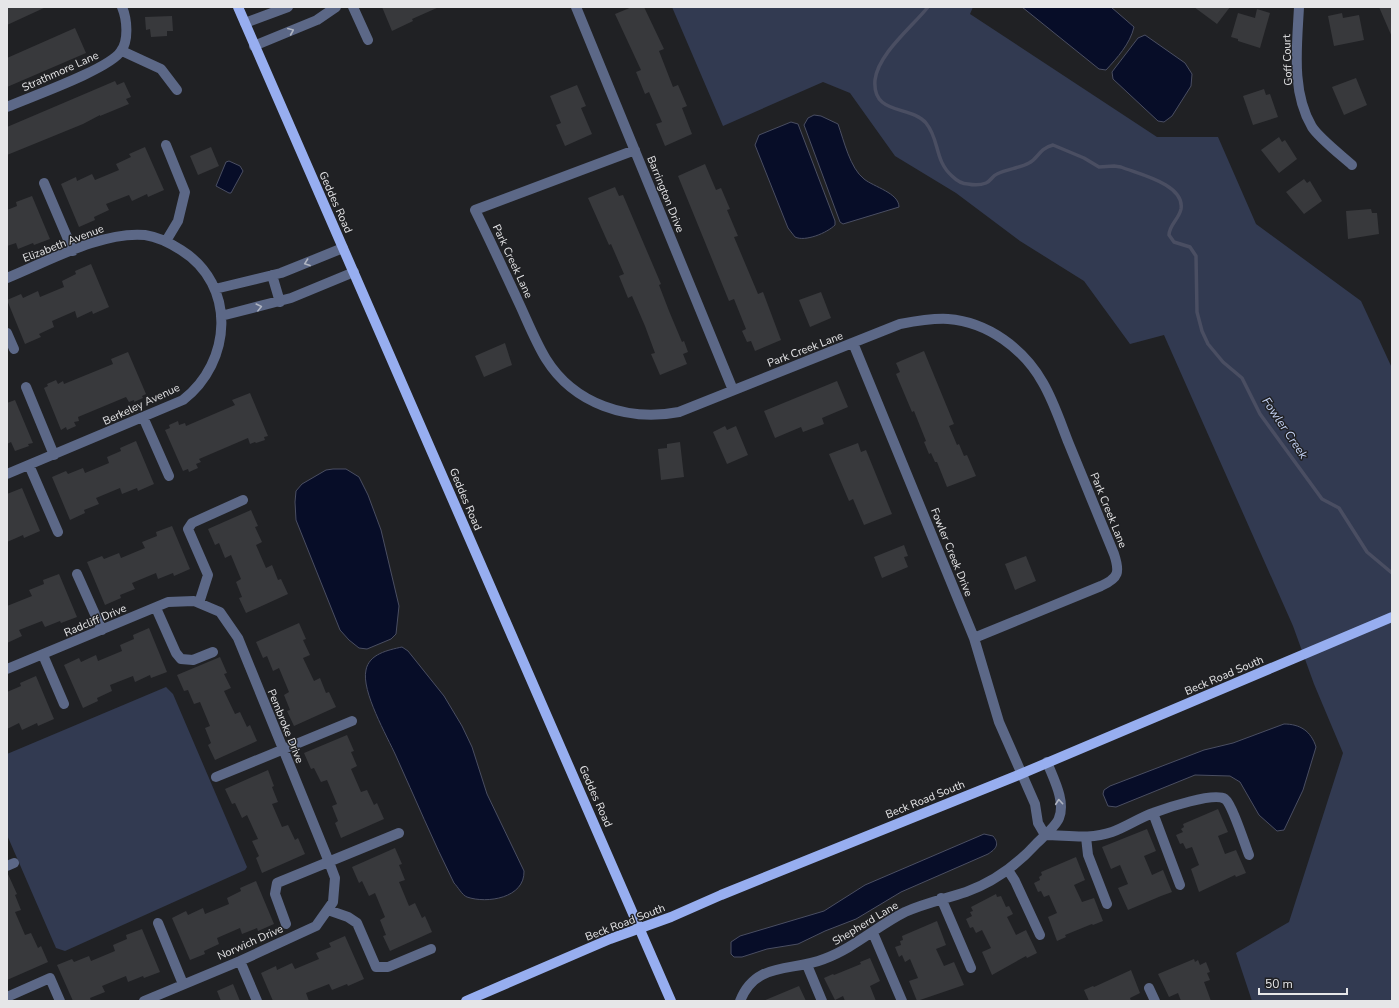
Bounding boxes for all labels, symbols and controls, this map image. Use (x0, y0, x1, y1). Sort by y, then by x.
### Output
one-way arrow (287, 28, 294, 36)
street label: Goff Court (1279, 34, 1296, 86)
street label: Strathmore Lane (20, 48, 101, 95)
street label: Barrington Drive (643, 154, 688, 235)
street label: Geddes Road (315, 169, 356, 236)
street label: Elizabeth Avenue (20, 221, 106, 266)
street label: Park Creek Lane (489, 222, 536, 301)
one-way arrow (304, 258, 311, 266)
one-way arrow (255, 303, 262, 312)
street label: Park Creek Lane (765, 328, 845, 371)
street label: Berkeley Avenue (100, 380, 182, 429)
water label: Fowler Creek (1258, 394, 1312, 463)
street label: Geddes Road (446, 466, 485, 533)
street label: Park Creek Lane (1087, 470, 1131, 550)
street label: Fowler Creek Drive (927, 506, 976, 599)
street label: Radcliff Drive (62, 600, 129, 640)
street label: Beck Road South (1182, 652, 1266, 699)
street label: Pembroke Drive (264, 687, 307, 766)
street label: Geddes Road (575, 763, 616, 830)
street label: Beck Road South (883, 777, 967, 822)
one-way arrow (1055, 799, 1064, 805)
street label: Shepherd Lane (830, 898, 901, 949)
street label: Beck Road South (583, 900, 667, 945)
street label: Norwich Drive (215, 921, 286, 964)
scale bar (1259, 970, 1347, 996)
text: 50 m (1265, 976, 1293, 992)

